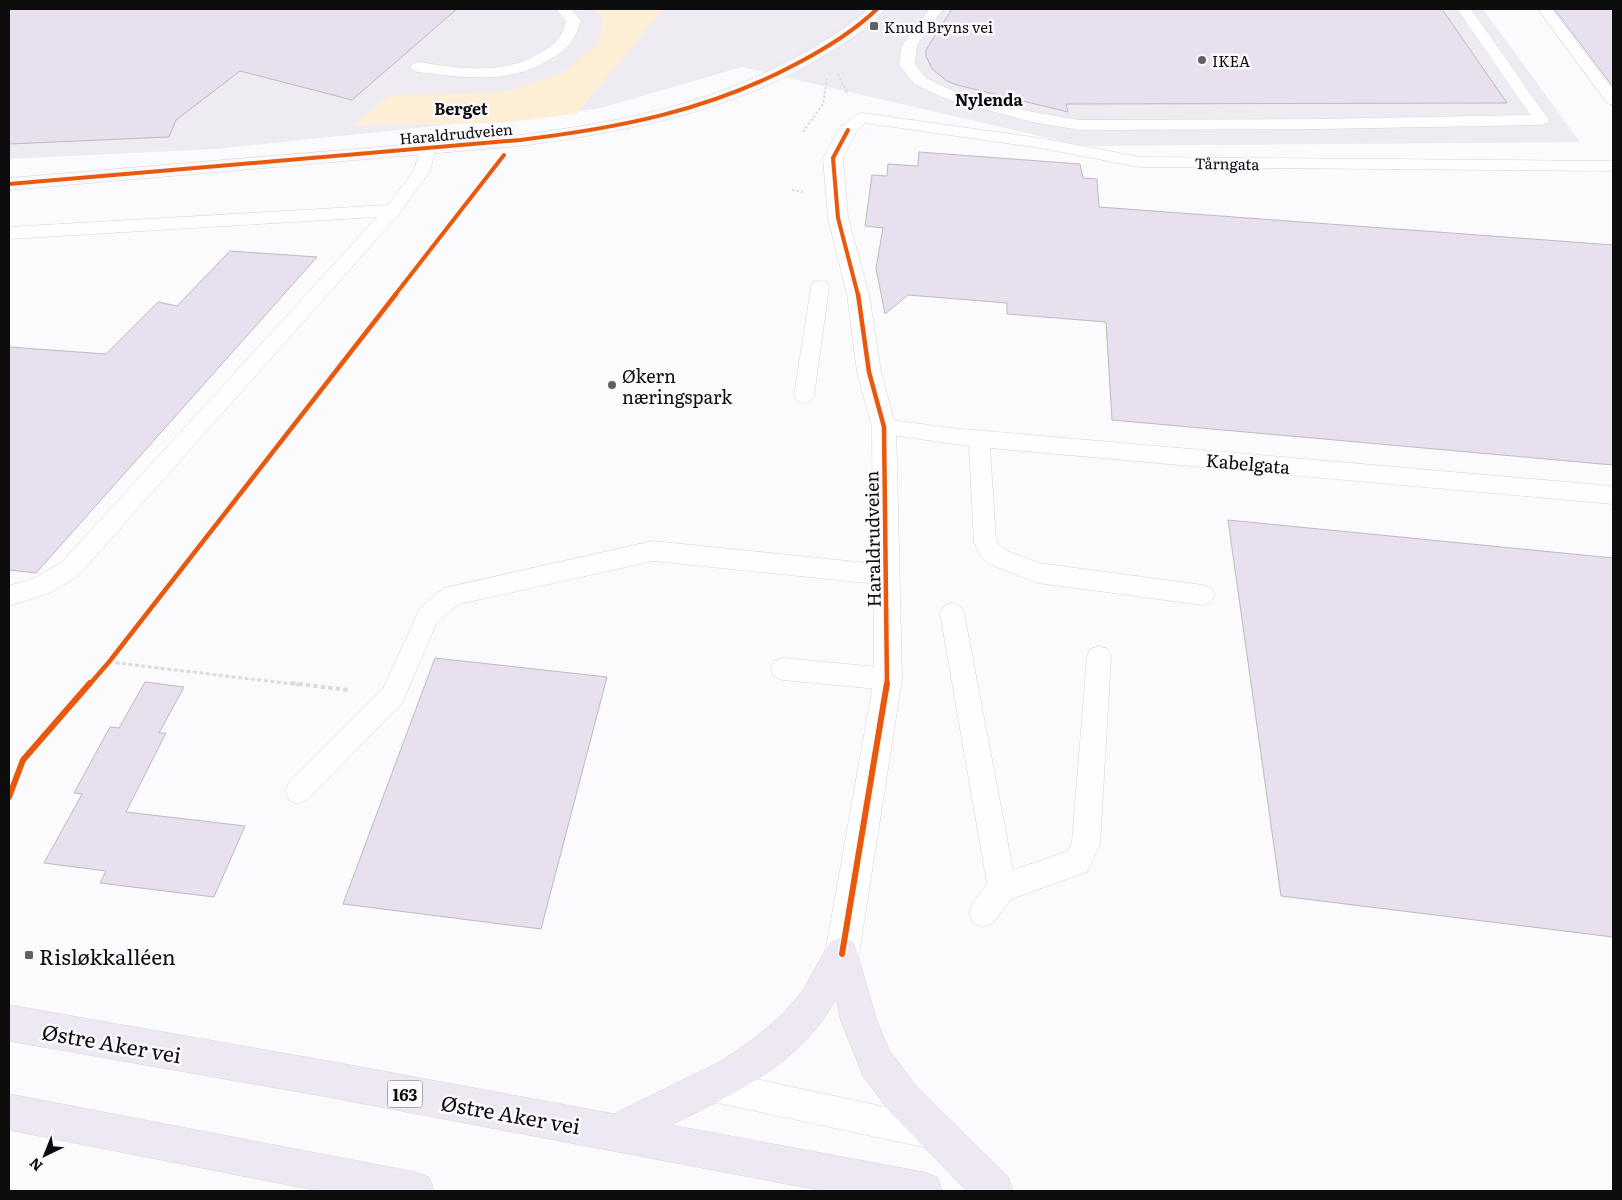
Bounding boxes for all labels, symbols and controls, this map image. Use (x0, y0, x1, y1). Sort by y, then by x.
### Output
place label: Knud Bryns vei (884, 15, 993, 38)
marker: Knud Bryns vei (868, 20, 880, 32)
place label: IKEA (1212, 49, 1250, 72)
marker: IKEA (1196, 54, 1208, 66)
district label: Nylenda (955, 87, 1024, 111)
district label: Berget (434, 96, 488, 120)
street label: Haraldrudveien (398, 117, 514, 149)
street label: Tårngata (1194, 151, 1261, 175)
place label: Økern næringspark (622, 362, 733, 410)
marker: Økern næringspark (606, 379, 618, 391)
street label: Kabelgata (1205, 446, 1291, 480)
street label: Haraldrudveien (857, 470, 887, 608)
place label: Risløkkalléen (39, 940, 176, 971)
marker: Risløkkalléen (23, 949, 35, 961)
street label: Østre Aker vei (40, 1015, 184, 1069)
road number: 163 (388, 1080, 422, 1108)
street label: Østre Aker vei (439, 1086, 583, 1140)
north arrow (20, 1130, 70, 1180)
text: N (24, 1154, 47, 1177)

